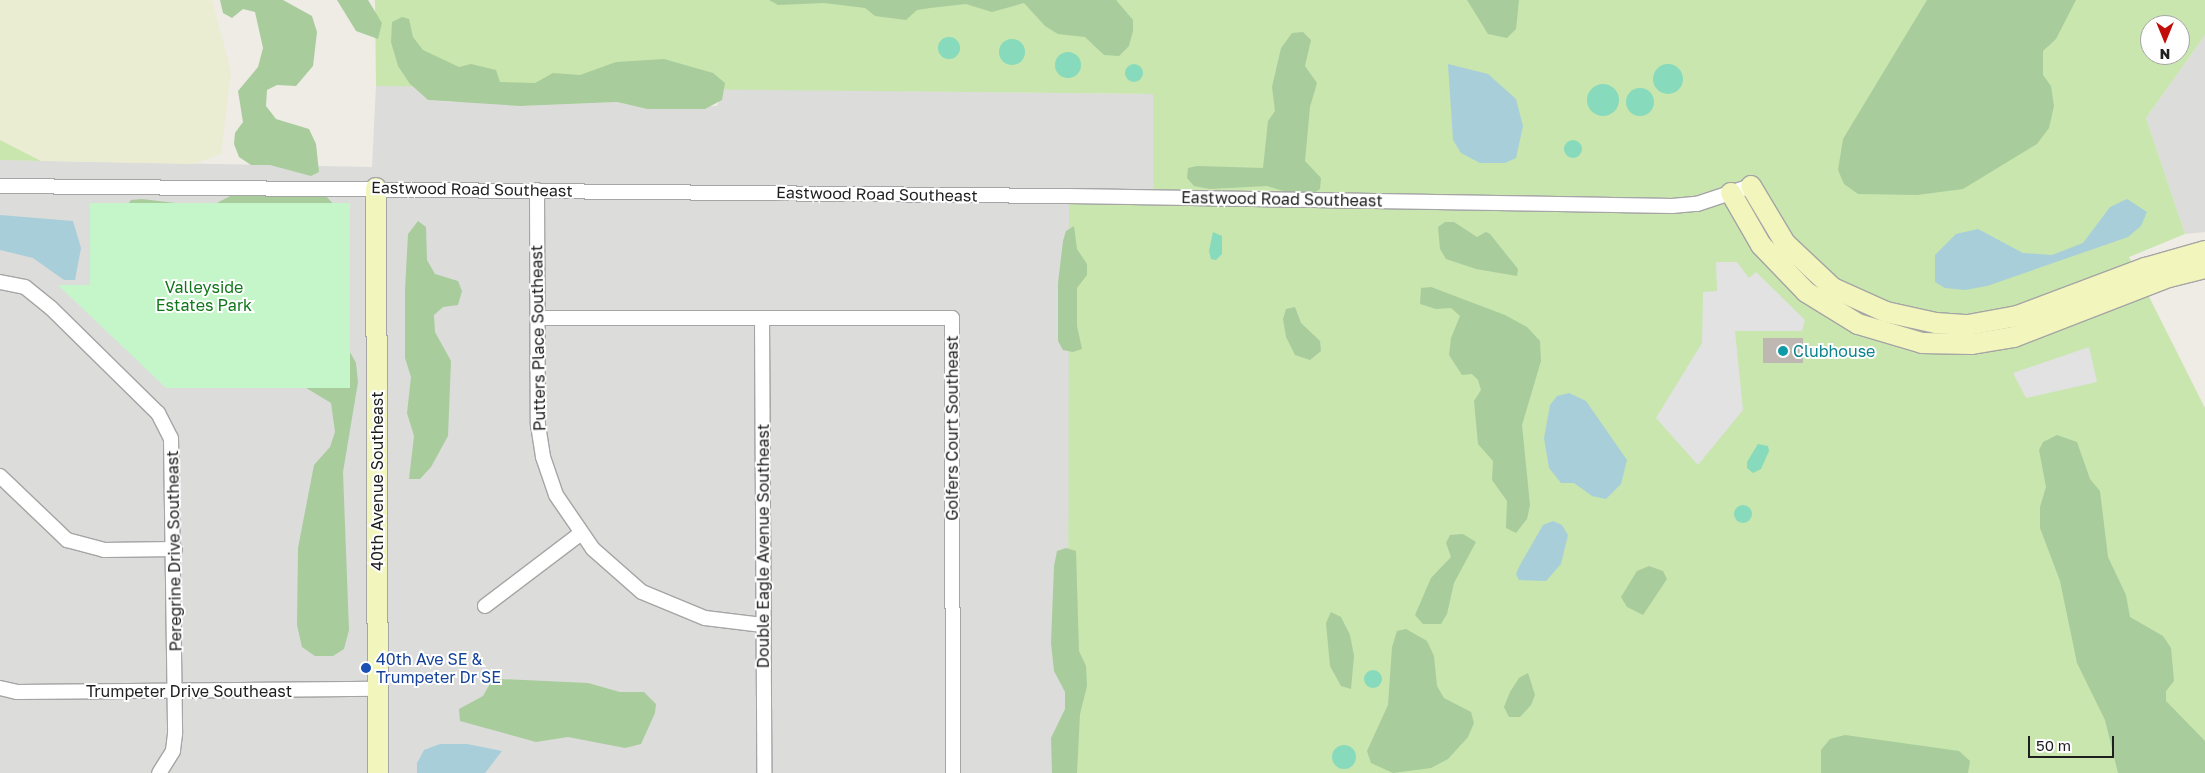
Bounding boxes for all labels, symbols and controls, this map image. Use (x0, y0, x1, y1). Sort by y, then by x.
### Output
north arrow (2140, 15, 2190, 65)
text: N (2160, 46, 2170, 63)
street label: Eastwood Road Southeast (371, 178, 573, 200)
street label: Eastwood Road Southeast (776, 183, 978, 205)
street label: Eastwood Road Southeast (1181, 188, 1383, 210)
street label: Putters Place Southeast (527, 245, 549, 431)
park label: Valleyside Estates Park (156, 277, 252, 315)
street label: Golfers Court Southeast (942, 335, 962, 521)
place label: Clubhouse (1793, 341, 1875, 361)
marker: Clubhouse (1777, 345, 1789, 357)
street label: 40th Avenue Southeast (367, 391, 387, 571)
street label: Double Eagle Avenue Southeast (753, 424, 773, 668)
street label: Peregrine Drive Southeast (163, 450, 185, 652)
place label: 40th Ave SE & Trumpeter Dr SE (376, 649, 501, 687)
marker: 40th Ave SE & Trumpeter Dr SE (360, 662, 372, 674)
street label: Trumpeter Drive Southeast (86, 681, 292, 701)
scale bar (2030, 726, 2116, 758)
text: 50 m (2036, 736, 2071, 754)

